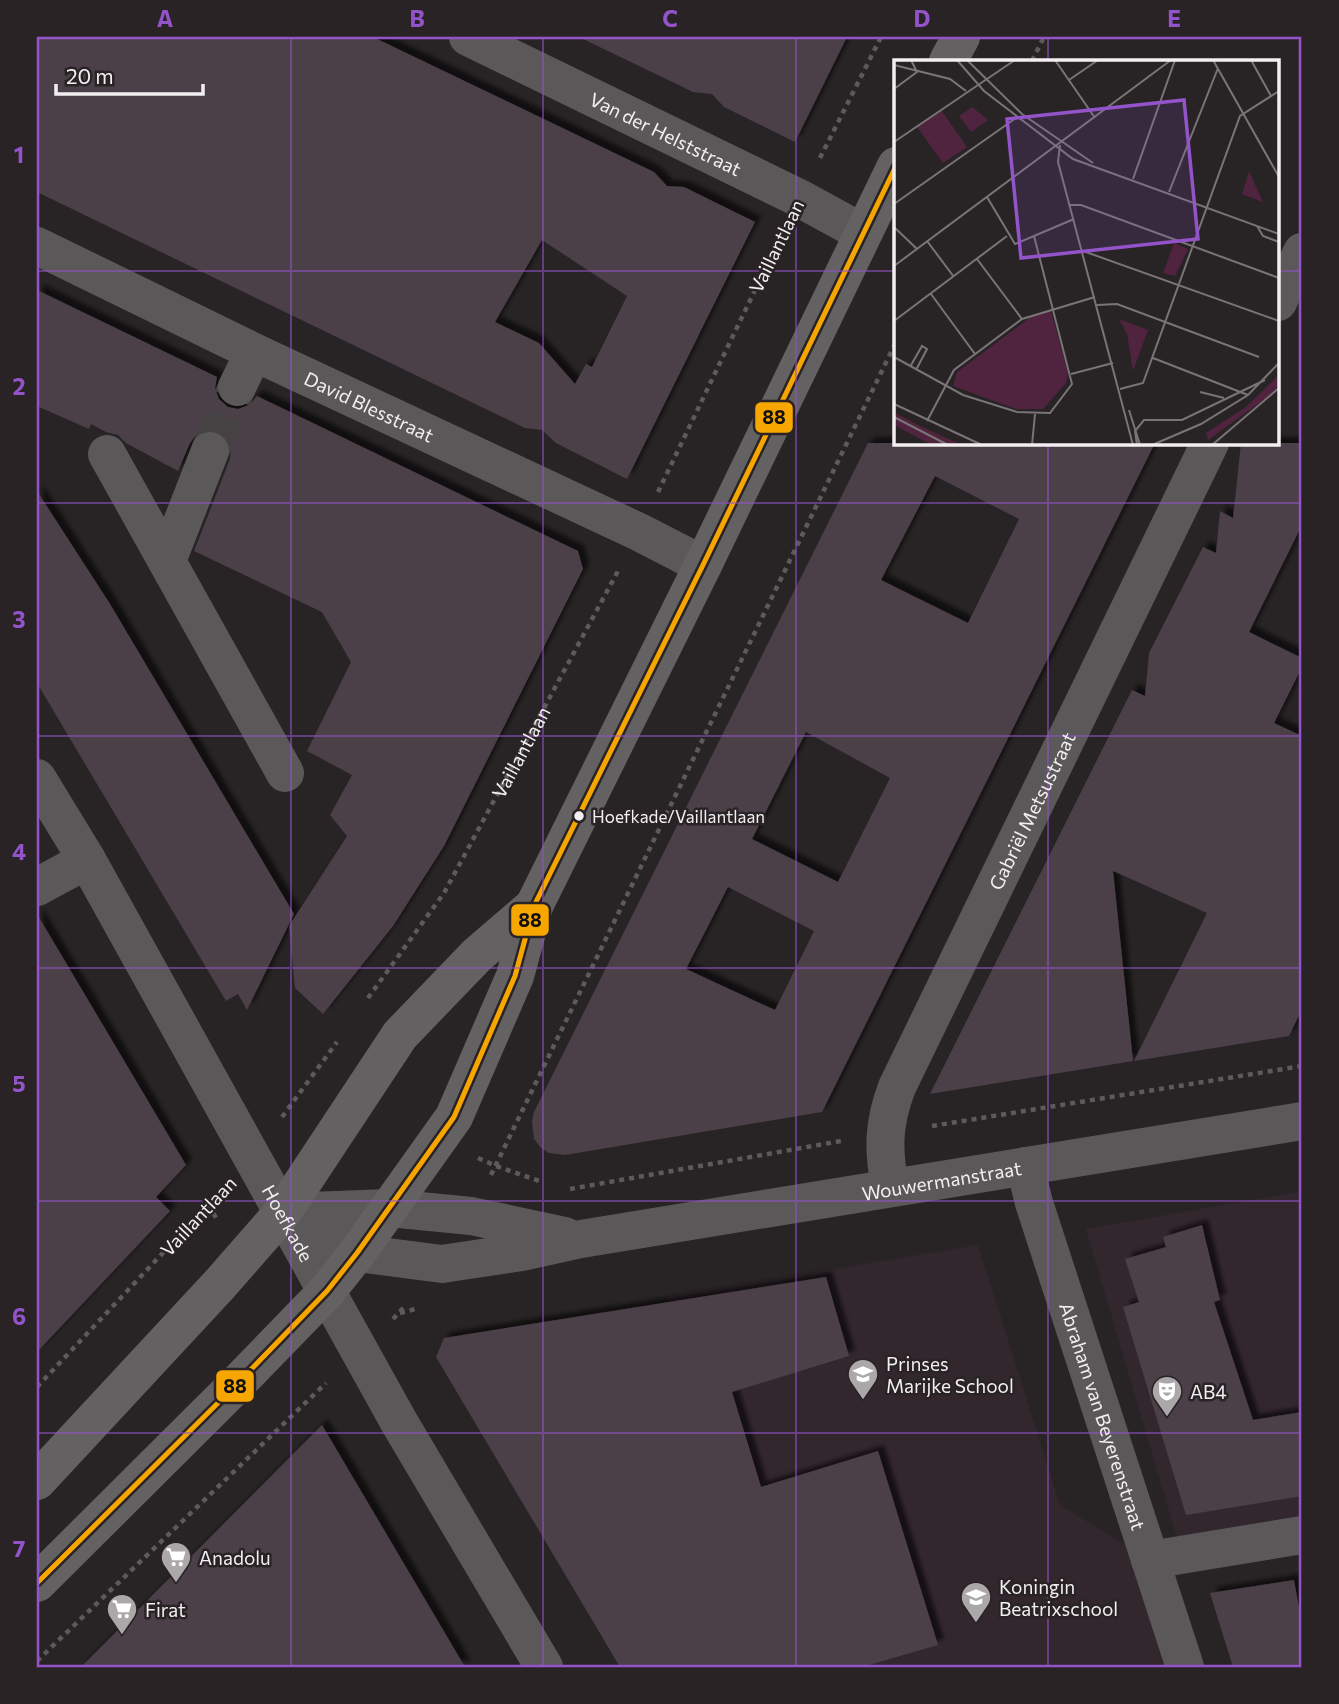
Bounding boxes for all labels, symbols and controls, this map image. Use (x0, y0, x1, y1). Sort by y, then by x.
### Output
text: A (157, 4, 174, 32)
text: B (409, 4, 425, 32)
text: C (662, 4, 678, 32)
text: D (914, 4, 931, 32)
text: E (1167, 4, 1181, 32)
scale bar (56, 52, 203, 96)
inset map (894, 60, 1280, 444)
text: 20 m (66, 63, 114, 88)
street label: Van der Helststraat (586, 87, 746, 180)
text: 1 (14, 140, 24, 168)
street label: Vaillantlaan (744, 196, 808, 296)
street label: David Blesstraat (301, 366, 438, 446)
text: 2 (12, 372, 26, 400)
line badge: 88 (754, 401, 794, 434)
text: 88 (762, 405, 786, 428)
text: 3 (12, 605, 26, 633)
street label: Vaillantlaan (486, 702, 554, 802)
street label: Gabriël Metsustraat (983, 728, 1079, 893)
place label: Hoefkade/Vaillantlaan (592, 806, 765, 827)
marker: Hoefkade/Vaillantlaan (572, 809, 586, 823)
text: 4 (12, 837, 26, 865)
line badge: 88 (510, 903, 550, 937)
text: 88 (518, 908, 542, 931)
text: 5 (12, 1069, 26, 1097)
street label: Wouwermanstraat (860, 1156, 1023, 1204)
street label: Vaillantlaan (155, 1171, 241, 1261)
street label: Hoefkade (258, 1180, 319, 1265)
street label: Abraham van Beyerenstraat (1056, 1299, 1151, 1533)
text: 6 (12, 1302, 26, 1330)
place label: Prinses Marijke School (886, 1352, 1014, 1397)
school or university icon: Prinses Marijke School (846, 1357, 880, 1401)
line badge: 88 (215, 1369, 255, 1403)
text: 88 (223, 1374, 247, 1397)
theatre icon: AB4 (1150, 1374, 1184, 1418)
place label: AB4 (1190, 1380, 1227, 1403)
text: 7 (13, 1534, 25, 1562)
supermarket icon: Anadolu (159, 1540, 193, 1584)
place label: Anadolu (199, 1546, 271, 1569)
place label: Koningin Beatrixschool (999, 1575, 1118, 1620)
school or university icon: Koningin Beatrixschool (959, 1580, 993, 1624)
supermarket icon: Firat (105, 1592, 139, 1636)
place label: Firat (145, 1598, 186, 1621)

